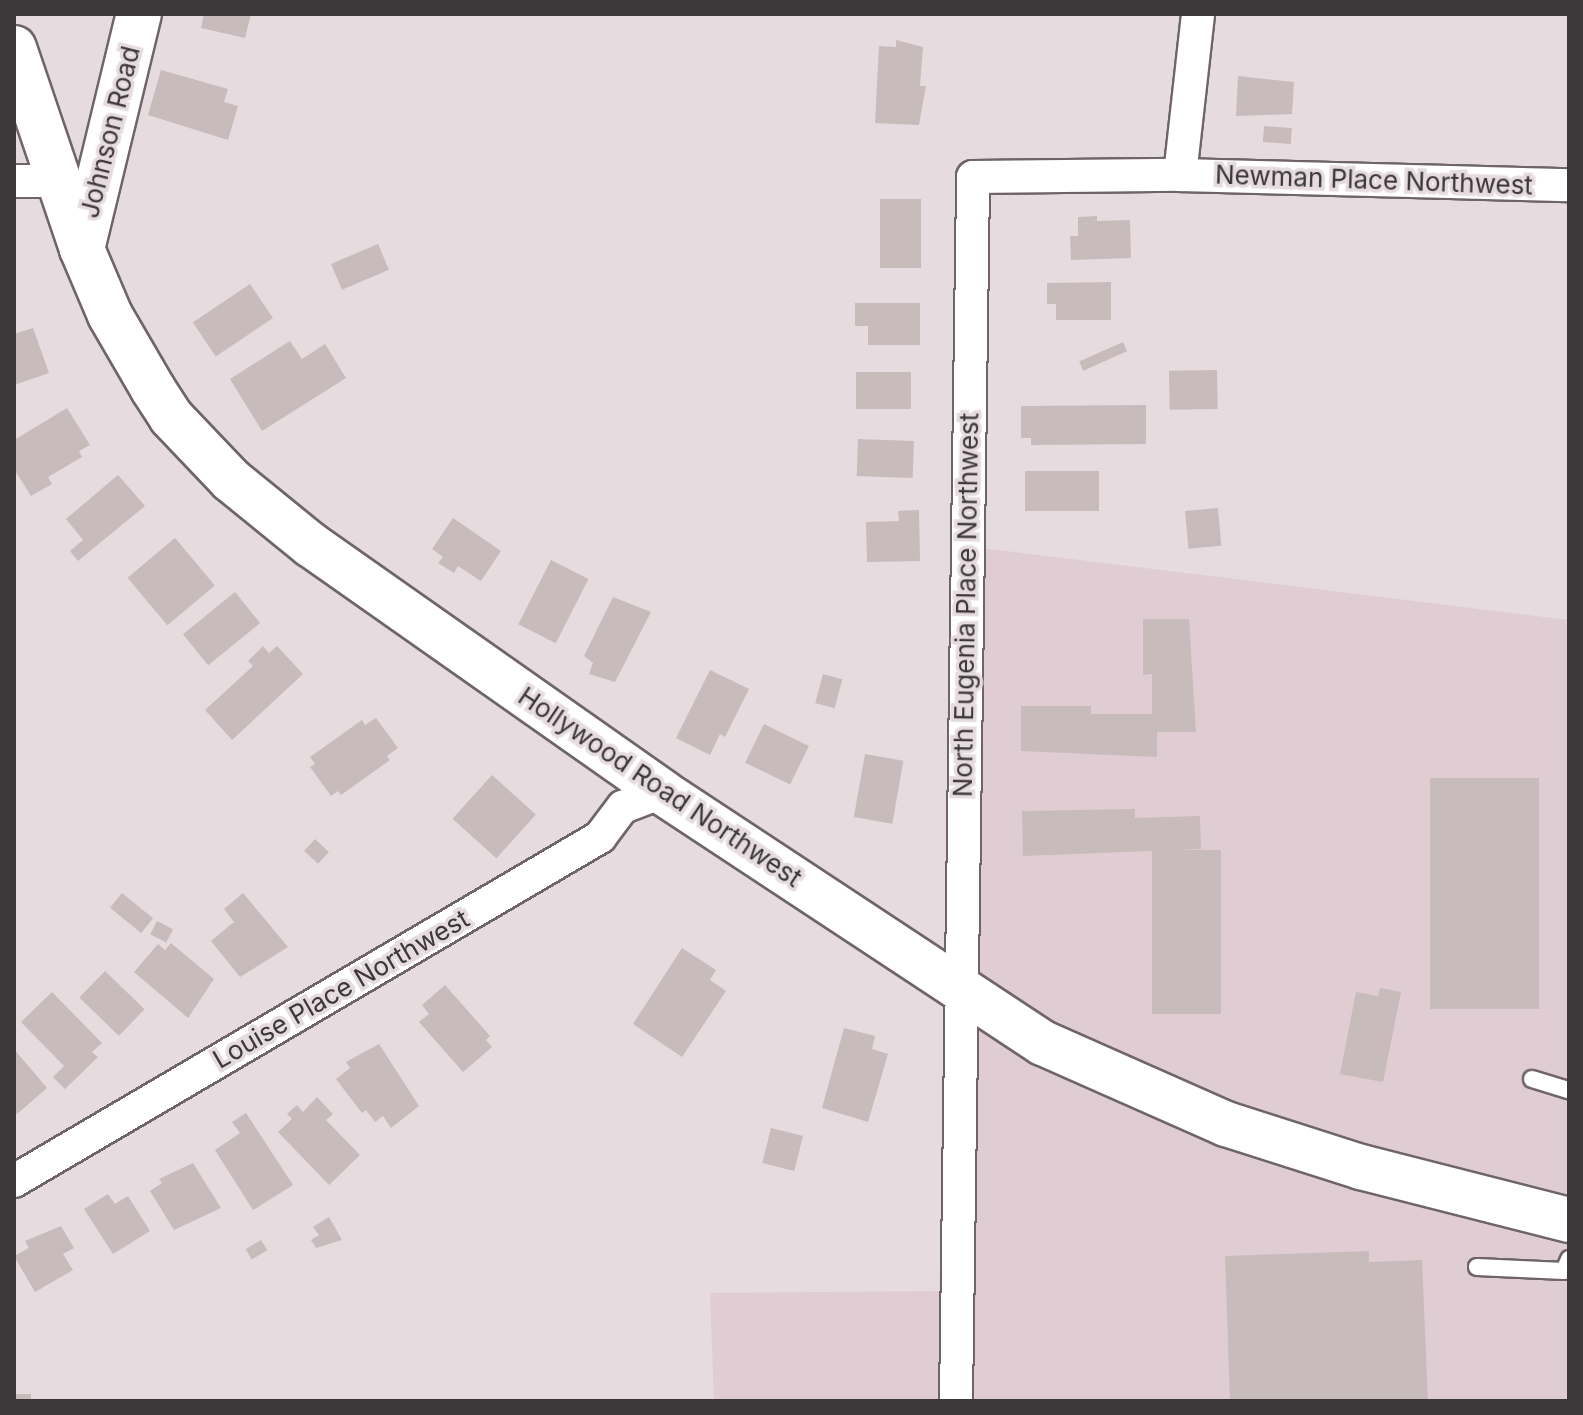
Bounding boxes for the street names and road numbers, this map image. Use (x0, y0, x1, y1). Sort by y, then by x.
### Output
street label: Johnson Road (74, 43, 146, 221)
street label: Newman Place Northwest (1215, 159, 1533, 201)
street label: North Eugenia Place Northwest (947, 412, 985, 798)
street label: Hollywood Road Northwest (512, 680, 808, 894)
street label: Louise Place Northwest (207, 903, 475, 1075)

